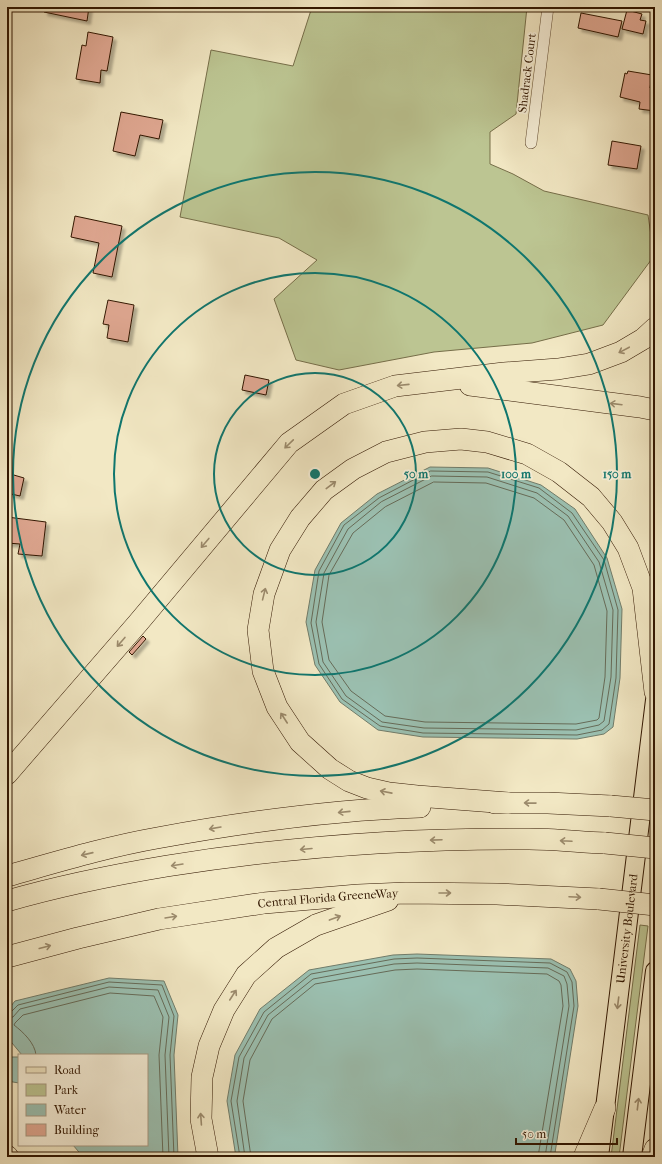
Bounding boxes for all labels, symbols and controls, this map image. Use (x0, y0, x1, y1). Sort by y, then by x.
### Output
street label: Shadrack Court (515, 32, 539, 114)
one-way arrow (618, 347, 630, 355)
one-way arrow (397, 381, 410, 389)
one-way arrow (610, 400, 623, 408)
one-way arrow (284, 439, 294, 449)
centre of rings (308, 467, 322, 481)
text: 50 m (404, 467, 429, 481)
text: 100 m (501, 467, 532, 481)
text: 150 m (603, 467, 632, 481)
one-way arrow (325, 481, 336, 489)
one-way arrow (200, 538, 209, 549)
one-way arrow (261, 588, 269, 601)
one-way arrow (117, 637, 126, 647)
one-way arrow (280, 712, 288, 724)
one-way arrow (380, 788, 393, 796)
one-way arrow (524, 799, 537, 807)
one-way arrow (338, 809, 351, 816)
one-way arrow (209, 824, 222, 832)
one-way arrow (430, 836, 443, 844)
one-way arrow (560, 837, 573, 845)
one-way arrow (300, 845, 313, 853)
one-way arrow (81, 851, 94, 858)
one-way arrow (171, 861, 184, 869)
street label: University Boulevard (613, 873, 641, 984)
street label: Central Florida GreeneWay (257, 886, 399, 911)
one-way arrow (438, 889, 451, 897)
one-way arrow (568, 894, 581, 901)
one-way arrow (164, 913, 177, 921)
one-way arrow (328, 914, 340, 922)
one-way arrow (38, 943, 51, 950)
one-way arrow (230, 989, 238, 1001)
one-way arrow (614, 996, 622, 1009)
legend (18, 1054, 148, 1146)
text: Road (54, 1063, 81, 1077)
text: Park (54, 1083, 79, 1097)
one-way arrow (635, 1098, 642, 1111)
text: Water (53, 1103, 87, 1117)
one-way arrow (198, 1113, 205, 1126)
scale bar (516, 1120, 617, 1146)
text: Building (54, 1123, 99, 1137)
text: 50 m (522, 1127, 546, 1141)

